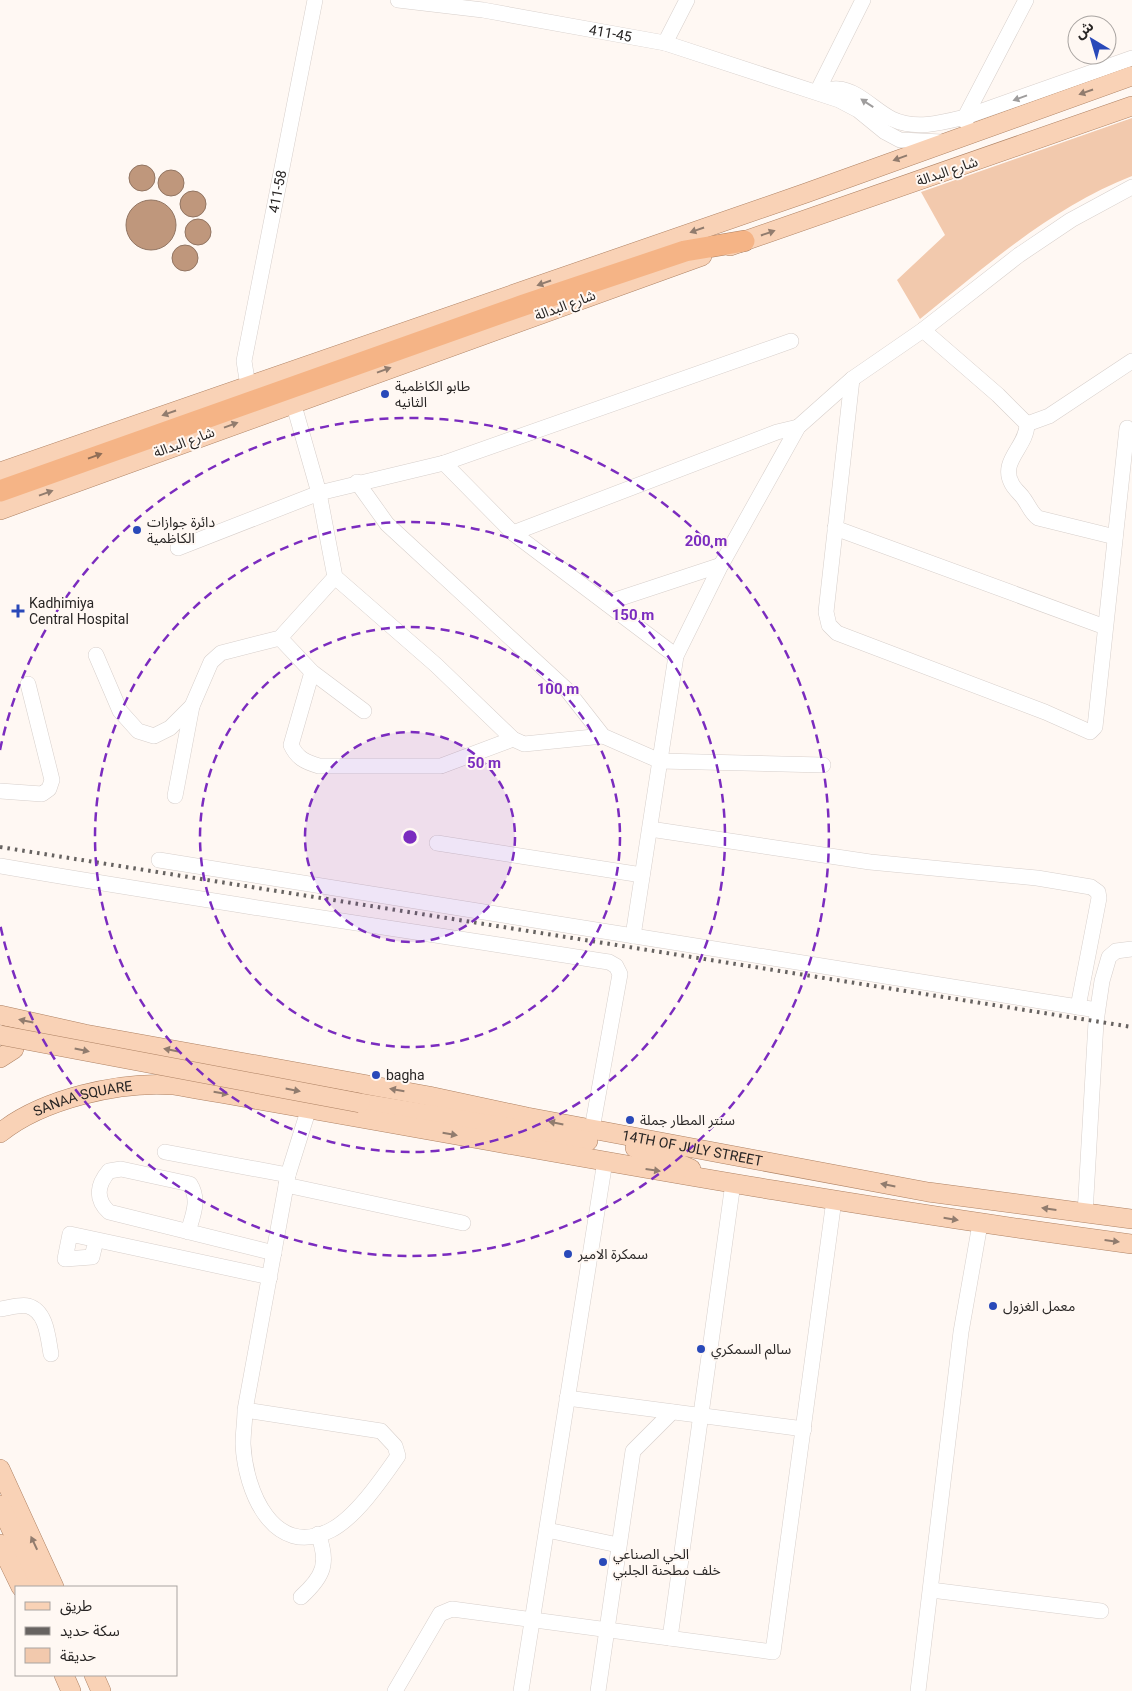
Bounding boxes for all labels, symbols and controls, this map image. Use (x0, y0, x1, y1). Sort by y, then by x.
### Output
north arrow (1067, 15, 1117, 65)
text: ش (1072, 18, 1096, 42)
street label: 411-45 (588, 21, 633, 45)
one-way arrow (1078, 88, 1093, 96)
one-way arrow (1012, 94, 1027, 102)
one-way arrow (861, 98, 874, 107)
street label: شارع البدالة (914, 153, 981, 192)
one-way arrow (892, 154, 907, 162)
street label: 411-58 (265, 169, 289, 214)
one-way arrow (690, 227, 705, 235)
one-way arrow (761, 229, 776, 237)
one-way arrow (536, 280, 551, 288)
street label: شارع البدالة (532, 287, 599, 326)
one-way arrow (377, 366, 392, 374)
place label: طابو الكاظمية الثانيه (395, 378, 470, 410)
marker: طابو الكاظمية الثانيه (379, 388, 391, 400)
one-way arrow (161, 410, 176, 417)
one-way arrow (224, 421, 239, 429)
street label: شارع البدالة (151, 424, 218, 463)
one-way arrow (88, 452, 103, 460)
one-way arrow (39, 489, 54, 497)
place label: دائرة جوازات الكاظمية (147, 514, 215, 546)
marker: دائرة جوازات الكاظمية (131, 524, 143, 536)
text: 200 m (685, 532, 727, 550)
place label: Kadhimiya Central Hospital (29, 595, 129, 627)
marker: Kadhimiya Central Hospital (11, 604, 25, 618)
text: 150 m (612, 606, 654, 624)
text: 100 m (537, 680, 579, 698)
text: 50 m (467, 754, 501, 772)
centre of rings (401, 828, 419, 846)
one-way arrow (17, 1016, 33, 1024)
one-way arrow (164, 1046, 179, 1054)
one-way arrow (75, 1047, 91, 1055)
place label: bagha (386, 1067, 425, 1083)
marker: bagha (370, 1069, 382, 1081)
street label: SANAA SQUARE (31, 1078, 133, 1119)
one-way arrow (389, 1086, 405, 1094)
one-way arrow (286, 1087, 302, 1095)
one-way arrow (213, 1089, 229, 1097)
place label: سنتر المطار جملة (640, 1112, 735, 1129)
marker: سنتر المطار جملة (624, 1114, 636, 1126)
one-way arrow (548, 1118, 564, 1126)
street label: 14TH OF JULY STREET (621, 1127, 765, 1169)
one-way arrow (442, 1130, 458, 1138)
one-way arrow (645, 1166, 661, 1174)
one-way arrow (880, 1180, 896, 1188)
one-way arrow (1041, 1205, 1057, 1213)
one-way arrow (944, 1216, 960, 1224)
one-way arrow (1105, 1237, 1121, 1245)
place label: سمكرة الامير (577, 1246, 648, 1263)
marker: سمكرة الامير (562, 1248, 574, 1260)
place label: معمل الغزول (1003, 1298, 1075, 1315)
marker: معمل الغزول (987, 1300, 999, 1312)
place label: سالم السمكري (711, 1341, 791, 1360)
marker: سالم السمكري (695, 1343, 707, 1355)
one-way arrow (29, 1536, 37, 1550)
place label: الحي الصناعي خلف مطحنة الجلبي (613, 1546, 721, 1581)
marker: الحي الصناعي خلف مطحنة الجلبي (597, 1556, 609, 1568)
legend (15, 1586, 178, 1676)
text: طريق (60, 1597, 92, 1616)
text: سكة حديد (60, 1622, 120, 1640)
text: حديقة (60, 1647, 96, 1665)

